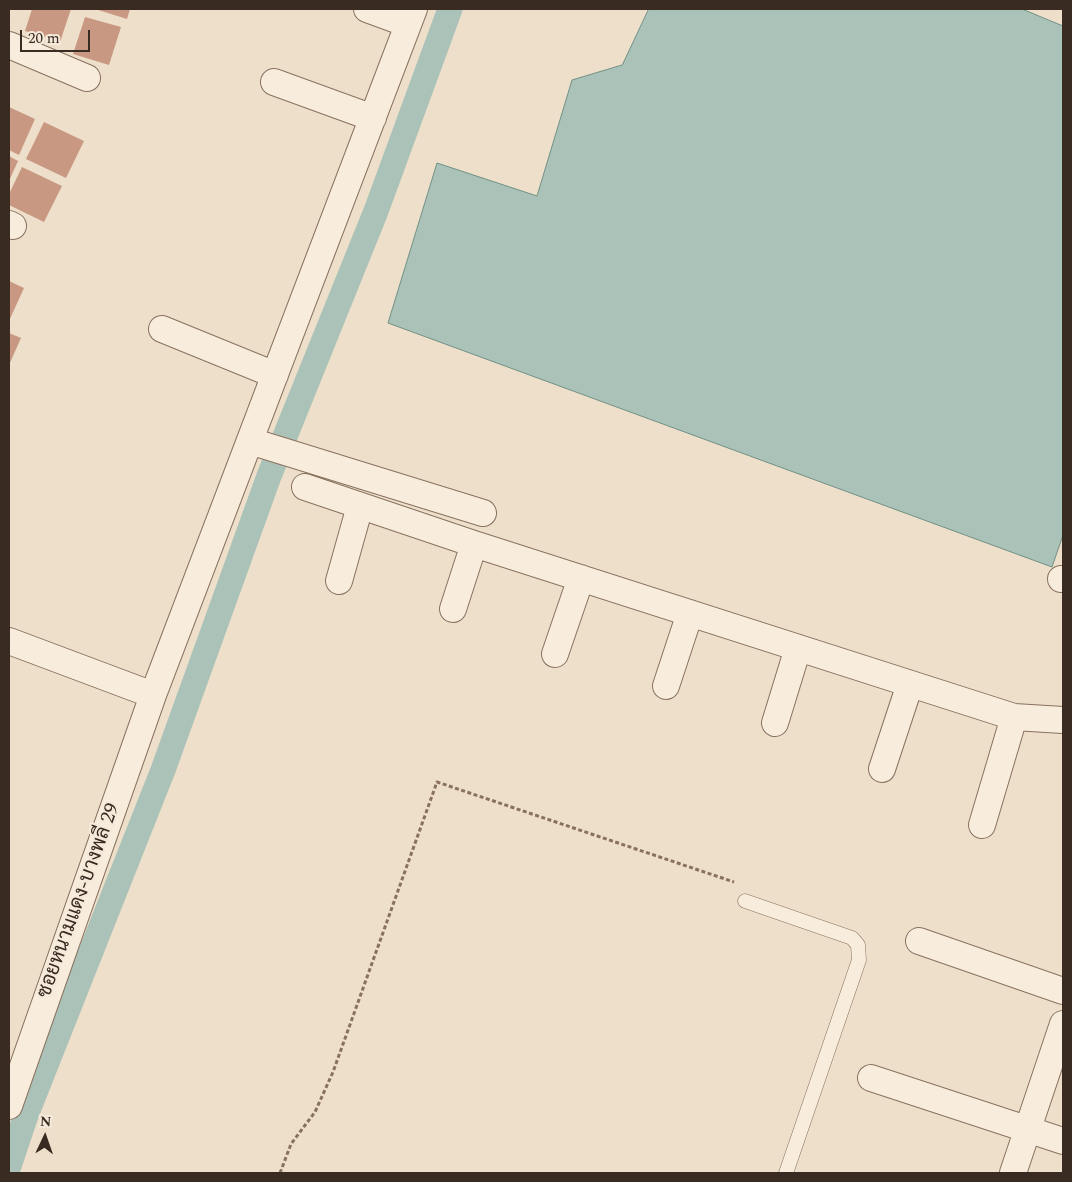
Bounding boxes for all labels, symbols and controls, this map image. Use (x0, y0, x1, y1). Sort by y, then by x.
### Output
scale bar (22, 20, 92, 52)
text: 20 m (28, 27, 60, 50)
street label: ซอยหนามแดง-บางพลี 29 (34, 800, 126, 1002)
text: N (40, 1111, 52, 1132)
north arrow (20, 1112, 70, 1162)

